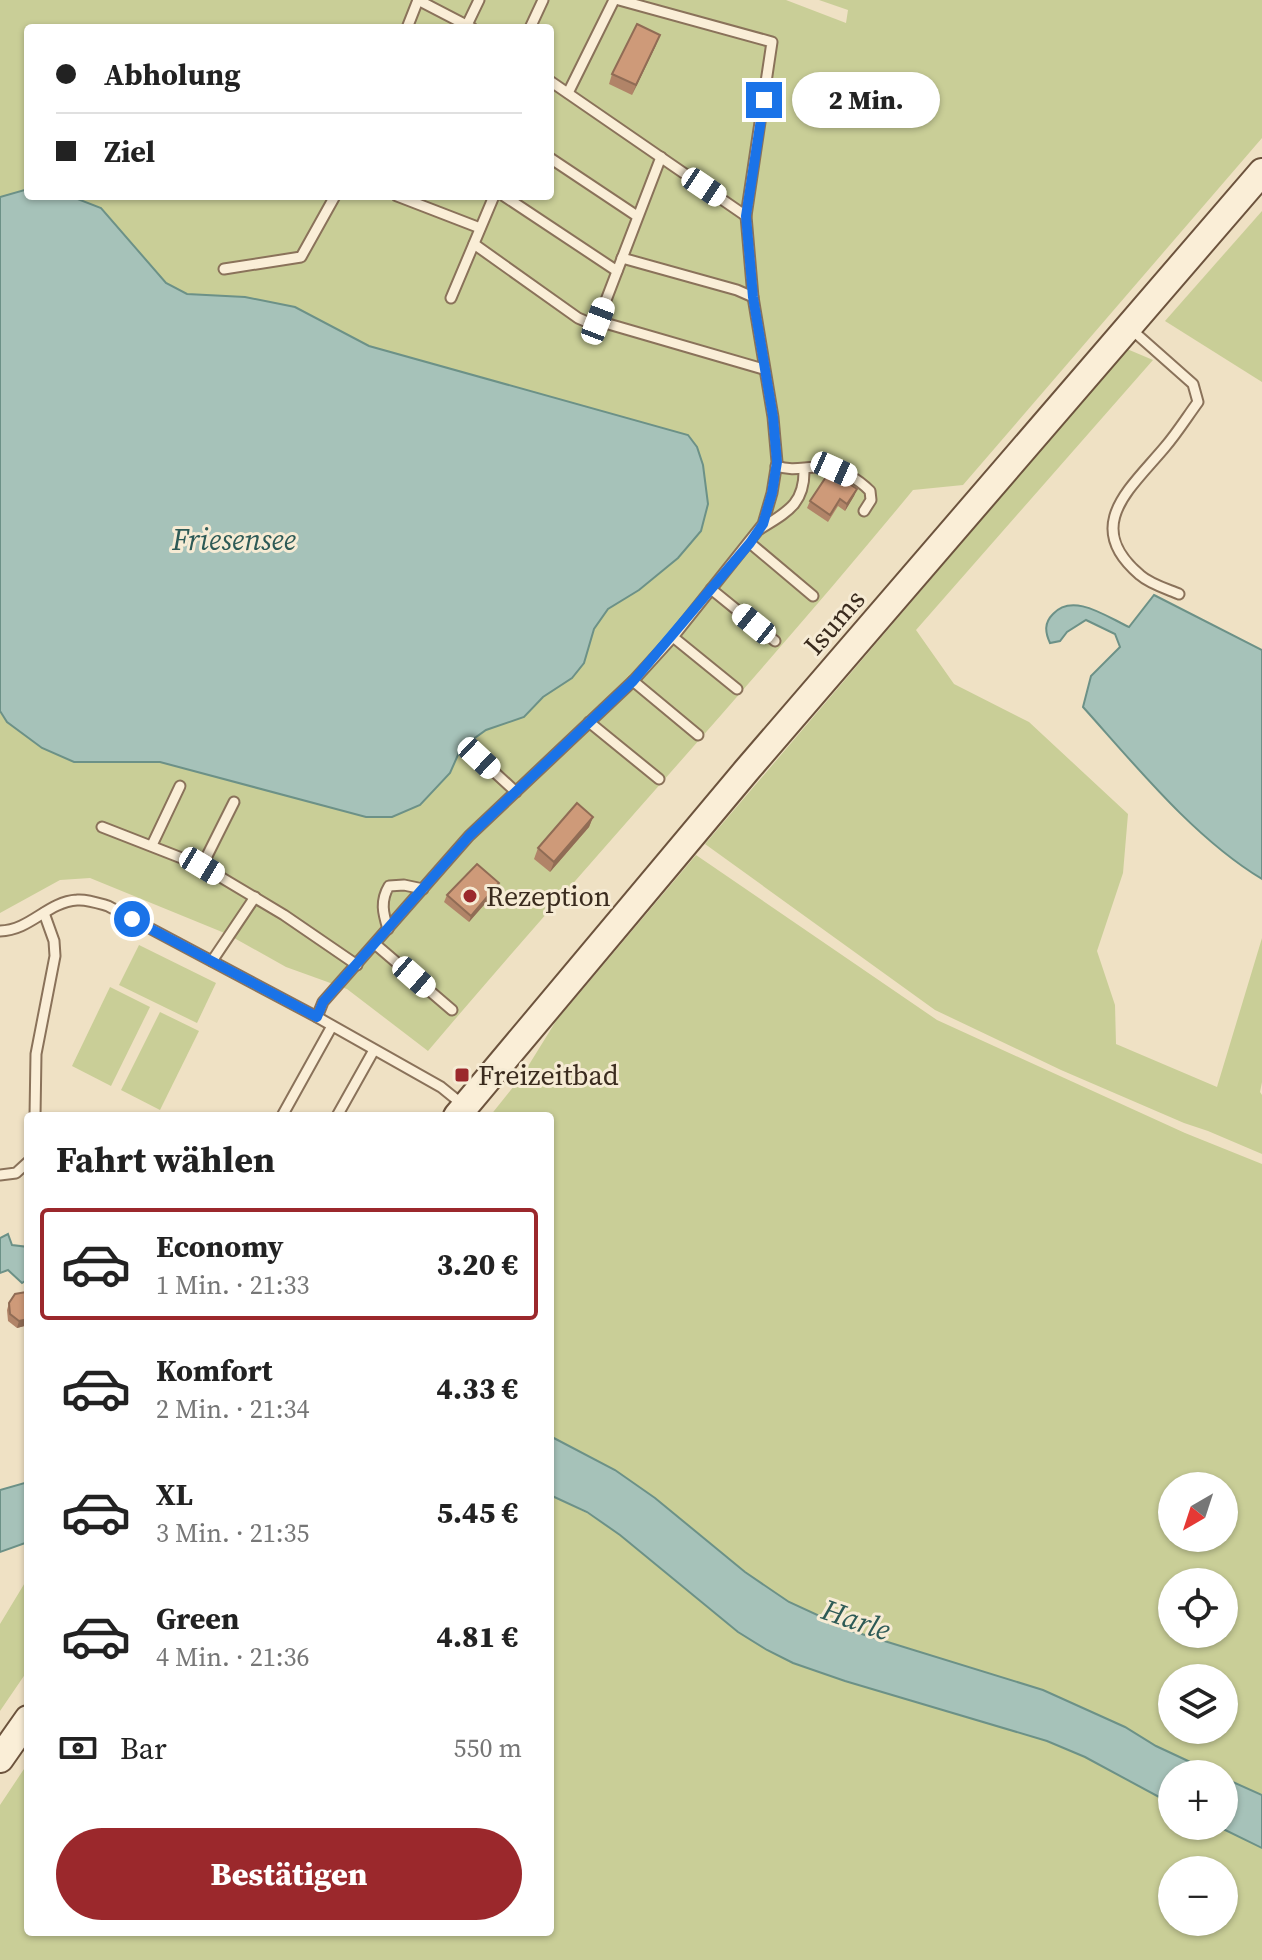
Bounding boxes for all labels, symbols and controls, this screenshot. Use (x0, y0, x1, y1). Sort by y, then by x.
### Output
text: Abholung (104, 54, 240, 95)
callout: 2 Min. (792, 72, 940, 128)
route end (746, 82, 782, 118)
text: 2 Min. (828, 82, 904, 118)
text: Ziel (104, 131, 155, 172)
car (677, 164, 731, 210)
car (578, 294, 618, 348)
car (807, 448, 861, 490)
water label: Friesensee (171, 519, 296, 560)
street label: Isums (795, 581, 873, 663)
car (728, 600, 780, 648)
car (453, 733, 505, 783)
car (175, 843, 229, 889)
place label: Rezeption (486, 877, 611, 915)
marker: Rezeption (461, 887, 479, 905)
route start (114, 901, 150, 937)
car (388, 952, 440, 1002)
place label: Freizeitbad (478, 1056, 619, 1094)
marker: Freizeitbad (453, 1066, 471, 1084)
text: Fahrt wählen (56, 1135, 275, 1184)
text: Economy (156, 1226, 284, 1267)
icon: car (60, 1228, 132, 1300)
text: 3.20 € (437, 1244, 518, 1285)
text: 1 Min. · 21:33 (156, 1267, 310, 1303)
text: Komfort (156, 1350, 273, 1391)
icon: car (60, 1352, 132, 1424)
text: 4.33 € (437, 1368, 518, 1409)
text: 2 Min. · 21:34 (156, 1391, 310, 1427)
north arrow (1158, 1472, 1238, 1552)
map controls (1158, 1472, 1238, 1936)
text: XL (156, 1474, 193, 1515)
icon: car (60, 1476, 132, 1548)
text: 5.45 € (437, 1492, 518, 1533)
text: 3 Min. · 21:35 (156, 1515, 310, 1551)
button: locate (1158, 1568, 1238, 1648)
water label: Harle (815, 1588, 896, 1650)
text: Green (156, 1598, 239, 1639)
icon: car (60, 1600, 132, 1672)
text: 4.81 € (437, 1616, 518, 1657)
text: 4 Min. · 21:36 (156, 1639, 310, 1675)
button: layers (1158, 1664, 1238, 1744)
icon: cash (56, 1726, 100, 1770)
text: Bar (120, 1728, 167, 1769)
text: 550 m (454, 1730, 522, 1766)
button: + (1158, 1760, 1238, 1840)
button: Bestätigen (56, 1828, 522, 1920)
button: − (1158, 1856, 1238, 1936)

